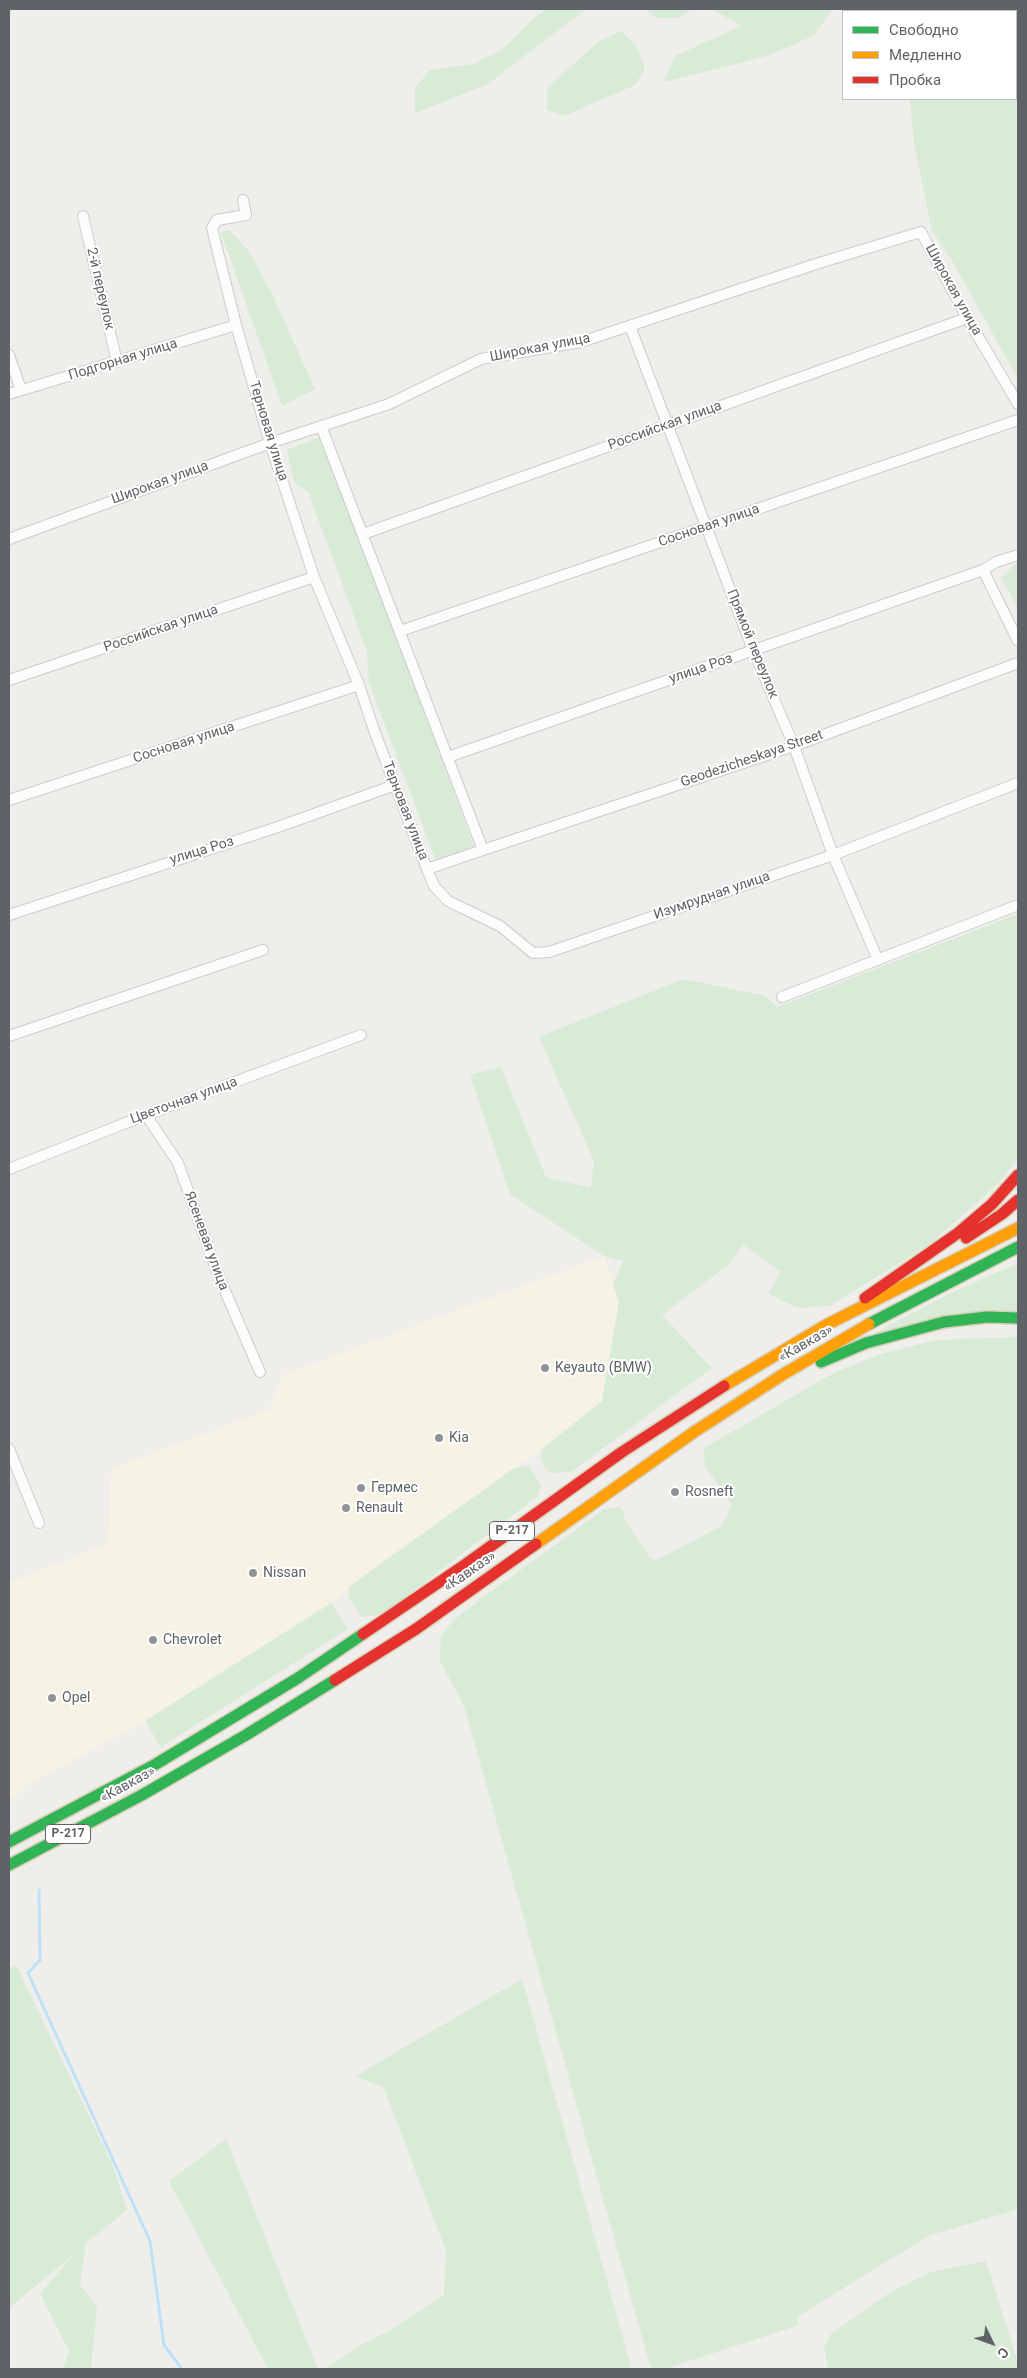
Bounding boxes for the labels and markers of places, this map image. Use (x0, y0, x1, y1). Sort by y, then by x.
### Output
place label: Keyauto (BMW) (555, 1360, 652, 1376)
marker: Keyauto (BMW) (539, 1362, 551, 1374)
place label: Kia (449, 1430, 469, 1446)
marker: Kia (433, 1432, 445, 1444)
place label: Гермес (371, 1480, 418, 1496)
marker: Гермес (355, 1482, 367, 1494)
place label: Rosneft (685, 1484, 733, 1500)
marker: Rosneft (669, 1486, 681, 1498)
place label: Renault (356, 1500, 403, 1516)
marker: Renault (340, 1502, 352, 1514)
place label: Nissan (263, 1565, 306, 1581)
marker: Nissan (247, 1567, 259, 1579)
place label: Chevrolet (163, 1632, 222, 1648)
marker: Chevrolet (147, 1634, 159, 1646)
place label: Opel (62, 1690, 90, 1706)
marker: Opel (46, 1692, 58, 1704)

